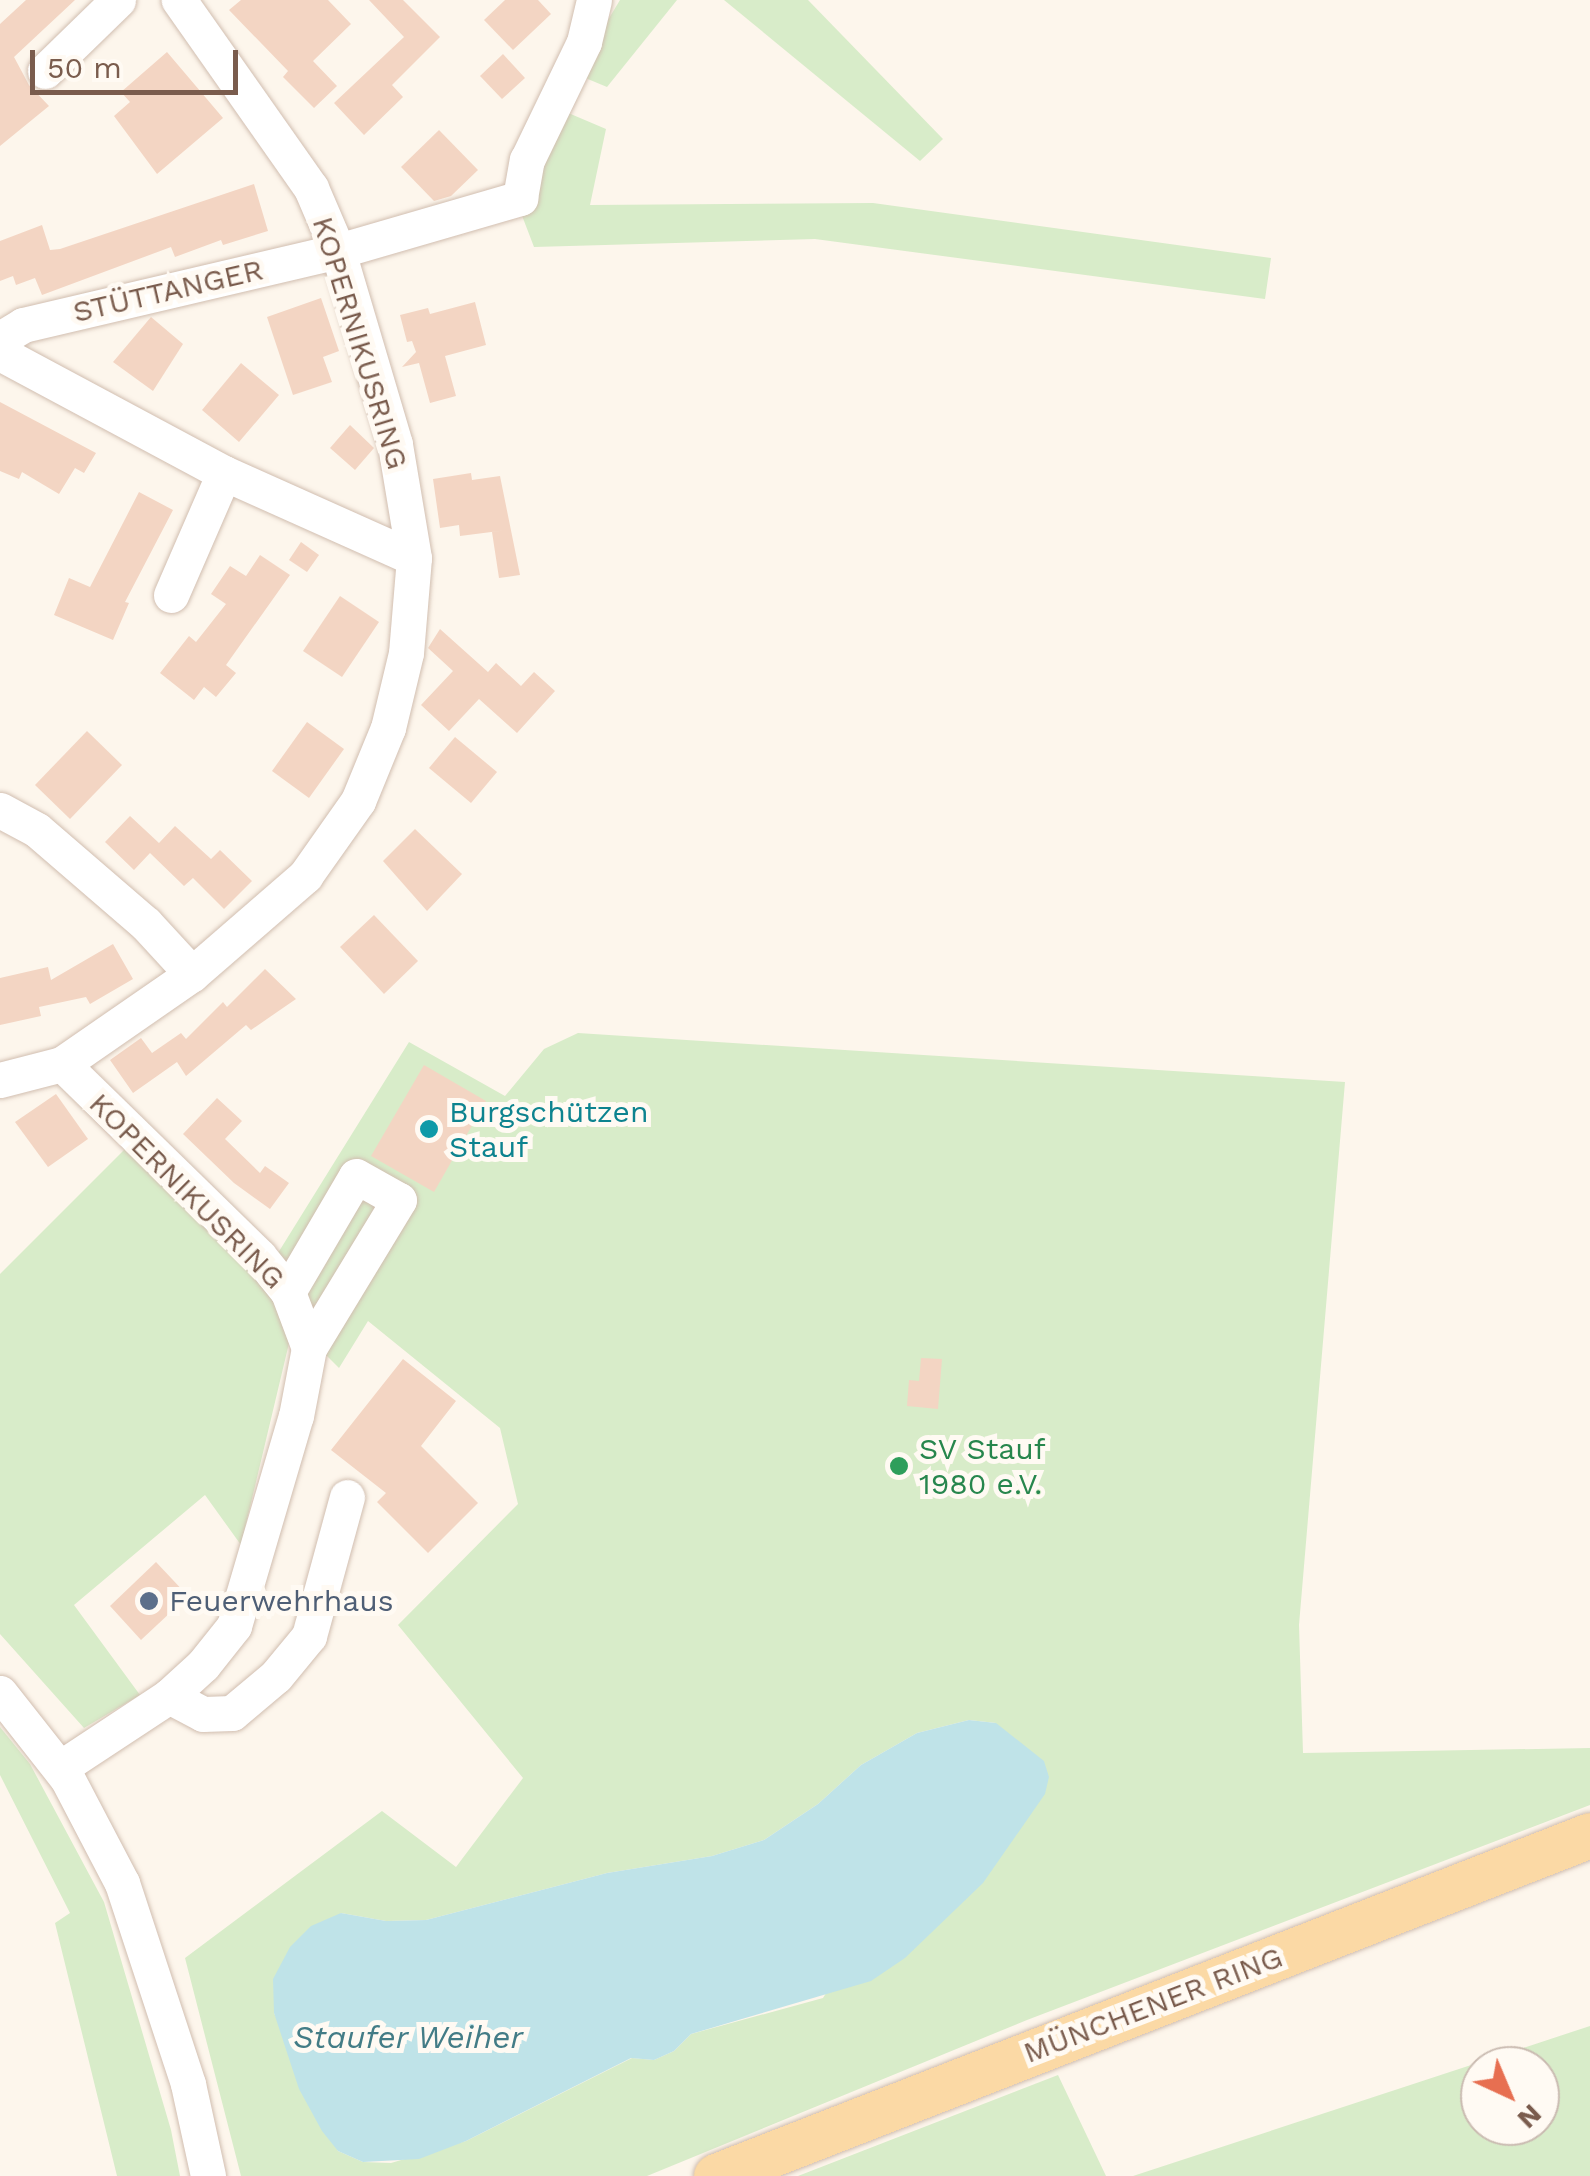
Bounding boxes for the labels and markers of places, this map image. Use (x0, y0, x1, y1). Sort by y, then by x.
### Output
place label: Burgschützen Stauf (449, 1094, 648, 1164)
marker: Burgschützen Stauf (418, 1118, 440, 1140)
place label: SV Stauf 1980 e.V. (919, 1431, 1047, 1502)
marker: SV Stauf 1980 e.V. (888, 1455, 910, 1477)
place label: Feuerwehrhaus (169, 1583, 394, 1619)
marker: Feuerwehrhaus (138, 1590, 160, 1612)

